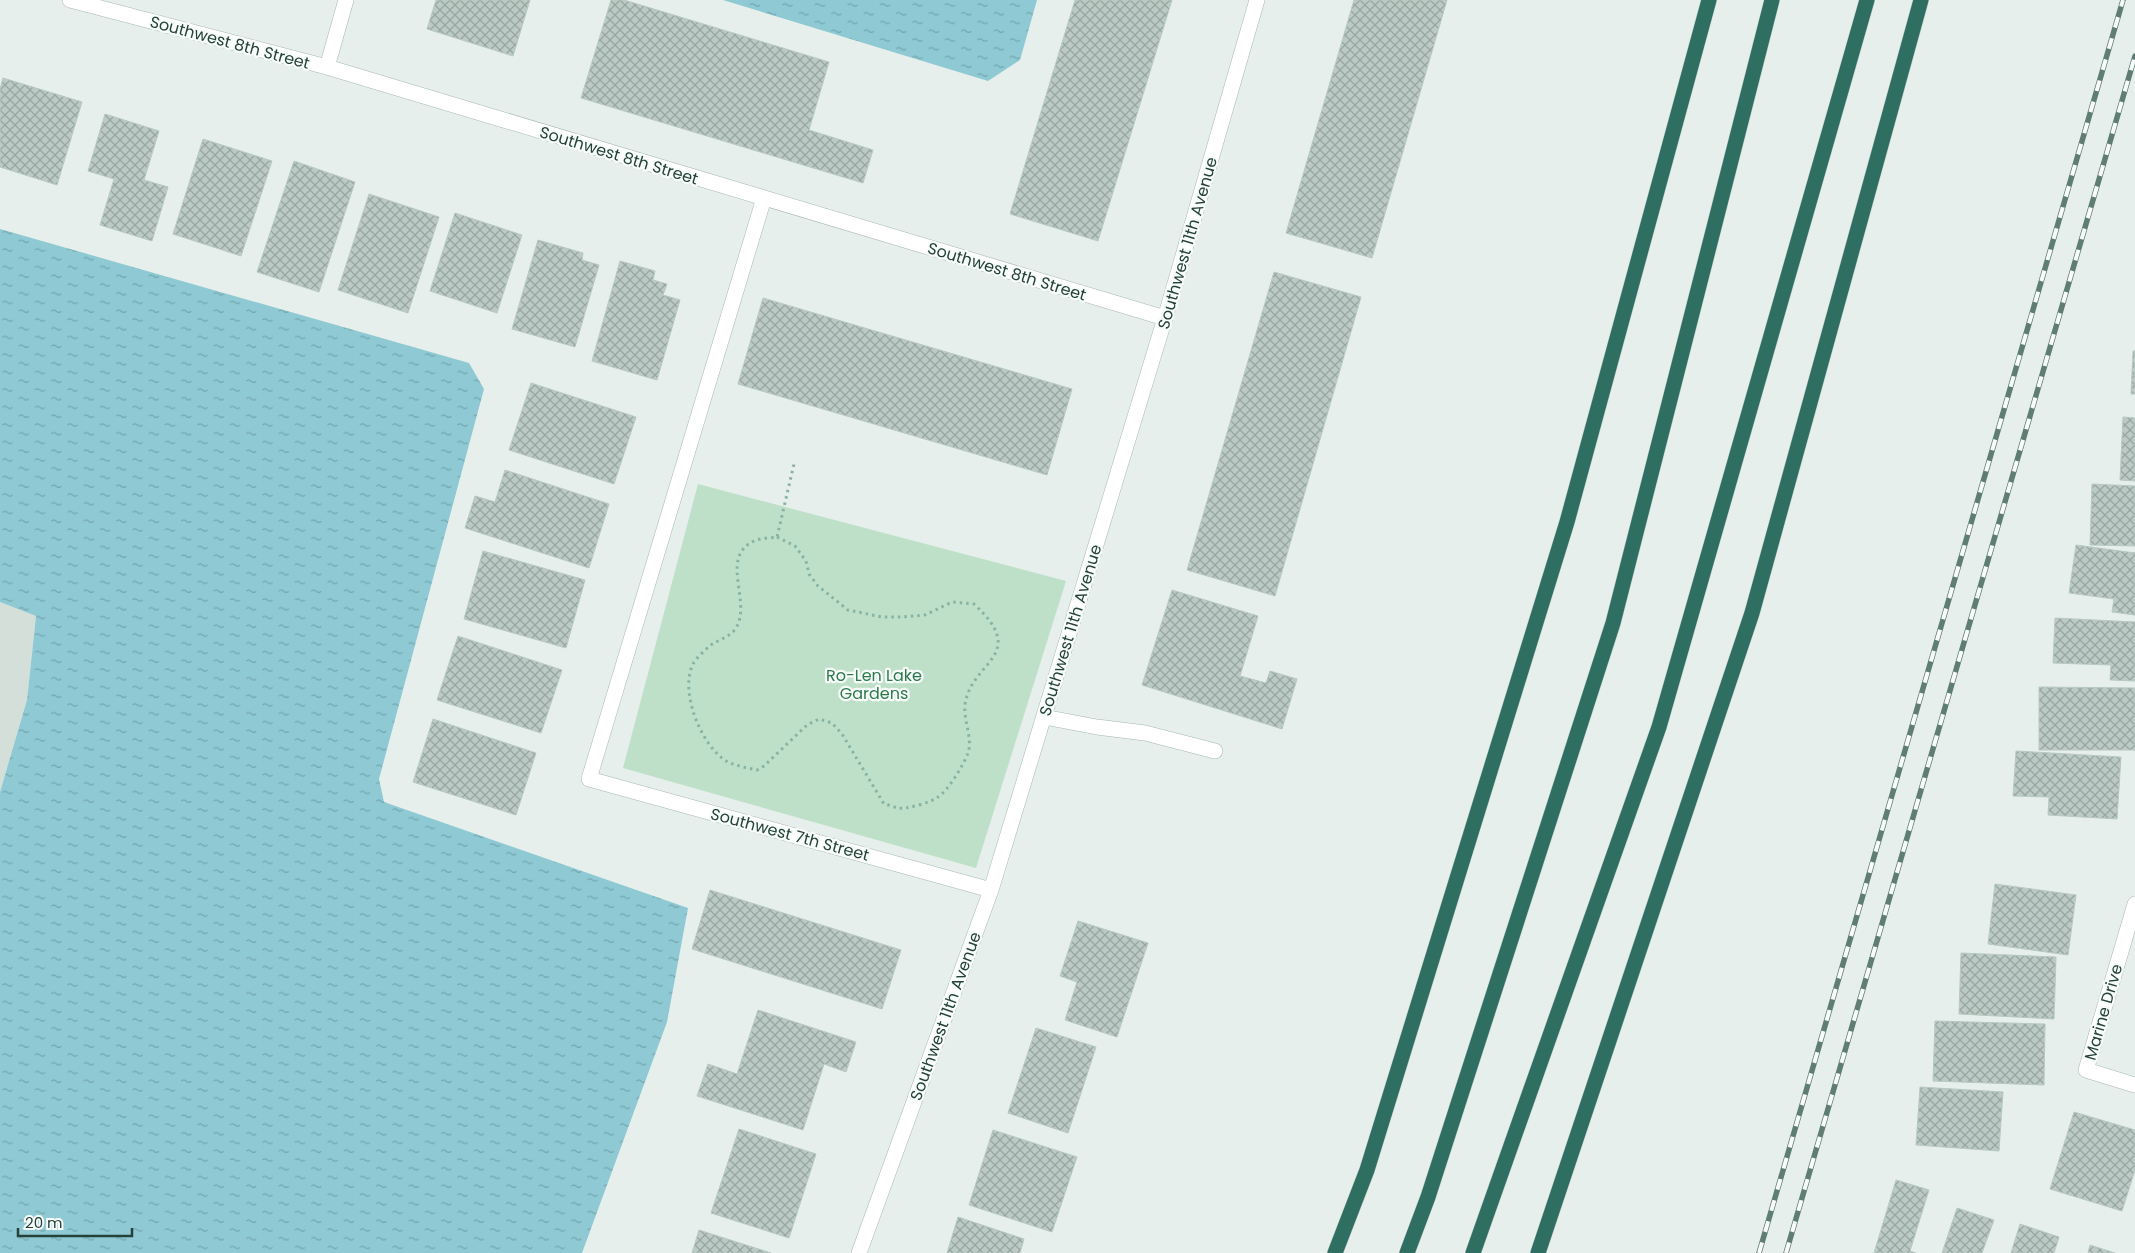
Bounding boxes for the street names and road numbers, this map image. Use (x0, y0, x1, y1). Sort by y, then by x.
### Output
street label: Southwest 8th Street (147, 10, 313, 75)
street label: Southwest 8th Street (537, 120, 701, 191)
street label: Southwest 11th Avenue (1152, 154, 1223, 332)
street label: Southwest 8th Street (925, 236, 1089, 307)
street label: Southwest 11th Avenue (1033, 542, 1108, 719)
street label: Southwest 7th Street (708, 802, 872, 867)
street label: Southwest 11th Avenue (904, 928, 987, 1104)
street label: Marine Drive (2079, 961, 2128, 1063)

